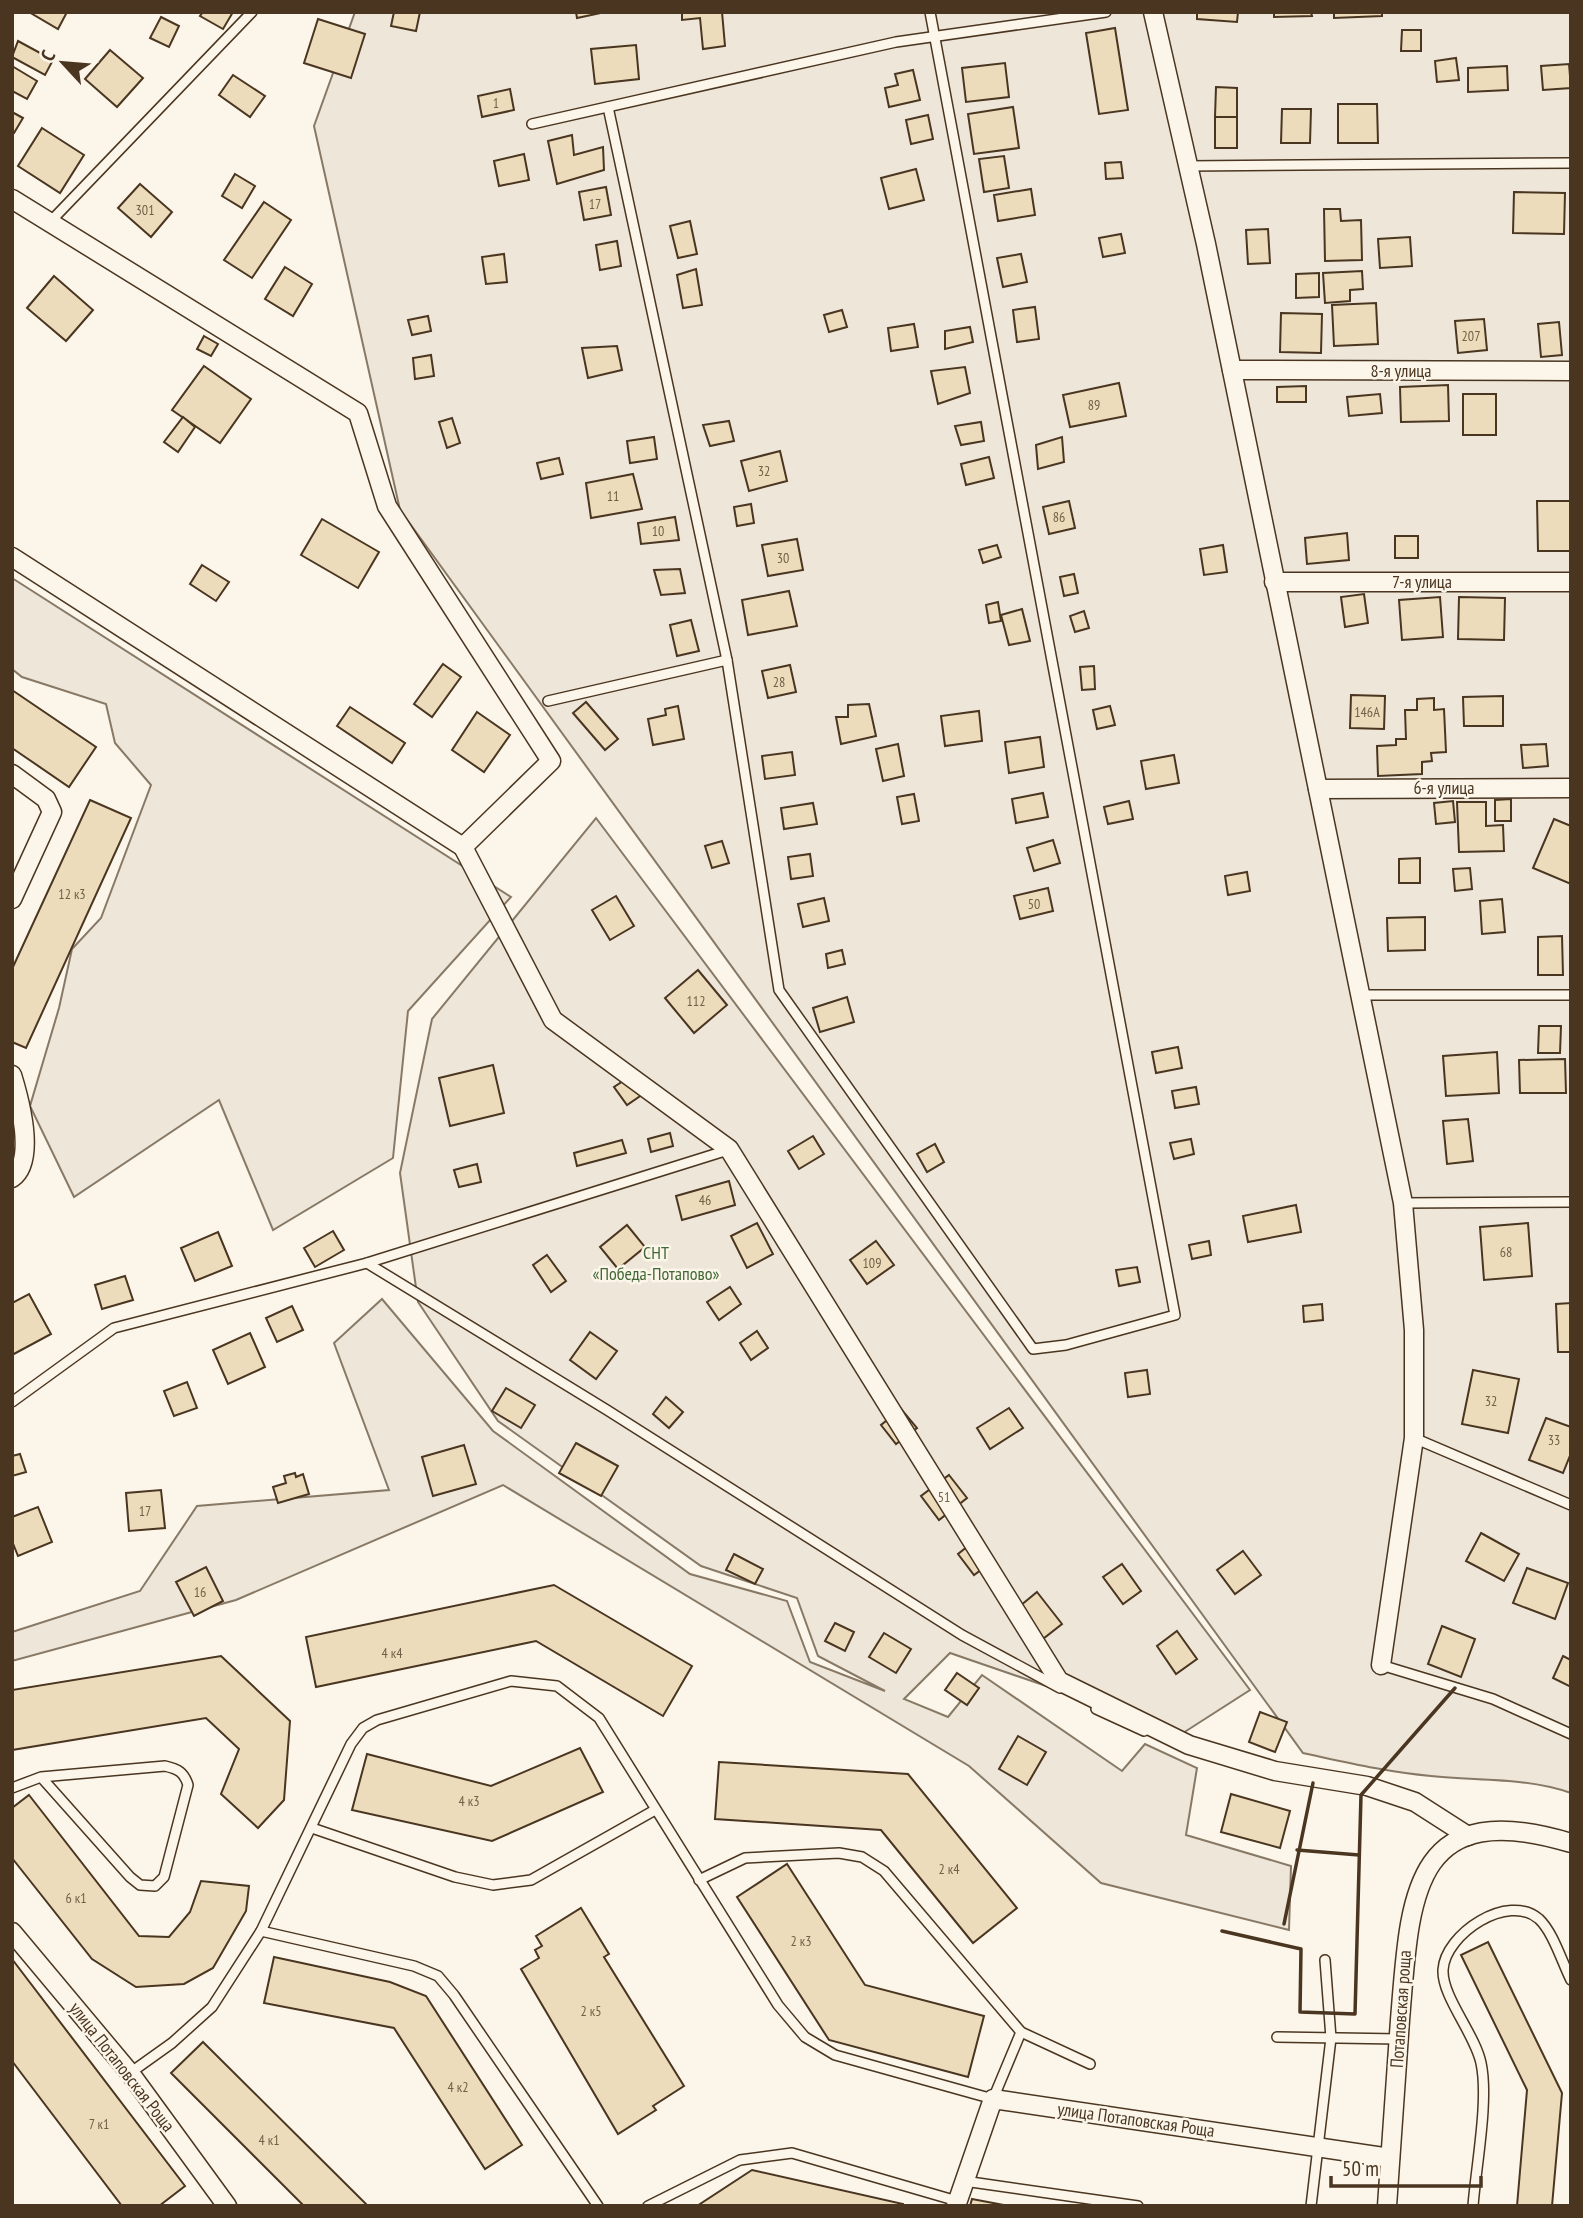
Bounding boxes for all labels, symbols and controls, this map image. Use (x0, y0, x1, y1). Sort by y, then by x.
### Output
north arrow (28, 28, 98, 98)
text: С (35, 46, 61, 65)
house number: 1 (493, 94, 499, 112)
house number: 17 (589, 195, 601, 213)
house number: 301 (136, 201, 154, 219)
house number: 207 (1462, 327, 1480, 345)
street label: 8-я улица (1371, 359, 1431, 382)
house number: 89 (1088, 396, 1100, 414)
house number: 32 (758, 462, 770, 480)
house number: 11 (607, 487, 619, 505)
house number: 86 (1053, 508, 1065, 526)
house number: 10 (652, 522, 664, 540)
house number: 30 (777, 549, 789, 567)
street label: 7-я улица (1392, 570, 1452, 593)
house number: 28 (773, 673, 785, 691)
house number: 146А (1354, 703, 1380, 721)
street label: 6-я улица (1414, 776, 1474, 799)
house number: 12 к3 (58, 885, 86, 903)
house number: 50 (1028, 895, 1040, 913)
house number: 112 (687, 992, 705, 1010)
house number: 46 (699, 1191, 711, 1209)
park label: СНТ «Победа-Потапово» (593, 1241, 720, 1285)
house number: 68 (1500, 1243, 1512, 1261)
house number: 109 (863, 1254, 881, 1272)
house number: 32 (1485, 1392, 1497, 1410)
house number: 33 (1548, 1431, 1560, 1449)
house number: 51 (938, 1488, 950, 1506)
house number: 17 (139, 1502, 151, 1520)
house number: 16 (194, 1583, 206, 1601)
house number: 4 к4 (382, 1644, 403, 1662)
house number: 4 к3 (459, 1792, 480, 1810)
house number: 2 к4 (939, 1860, 960, 1878)
house number: 6 к1 (66, 1889, 87, 1907)
house number: 2 к3 (791, 1932, 812, 1950)
street label: Потаповская роща (1385, 1949, 1416, 2069)
street label: улица Потаповская Роща (65, 1997, 180, 2136)
house number: 2 к5 (581, 2002, 602, 2020)
house number: 4 к2 (448, 2078, 469, 2096)
street label: улица Потаповская Роща (1056, 2097, 1216, 2142)
house number: 7 к1 (89, 2115, 109, 2133)
house number: 4 к1 (259, 2131, 280, 2149)
scale bar (1331, 2144, 1482, 2188)
text: 50 m (1342, 2155, 1379, 2182)

